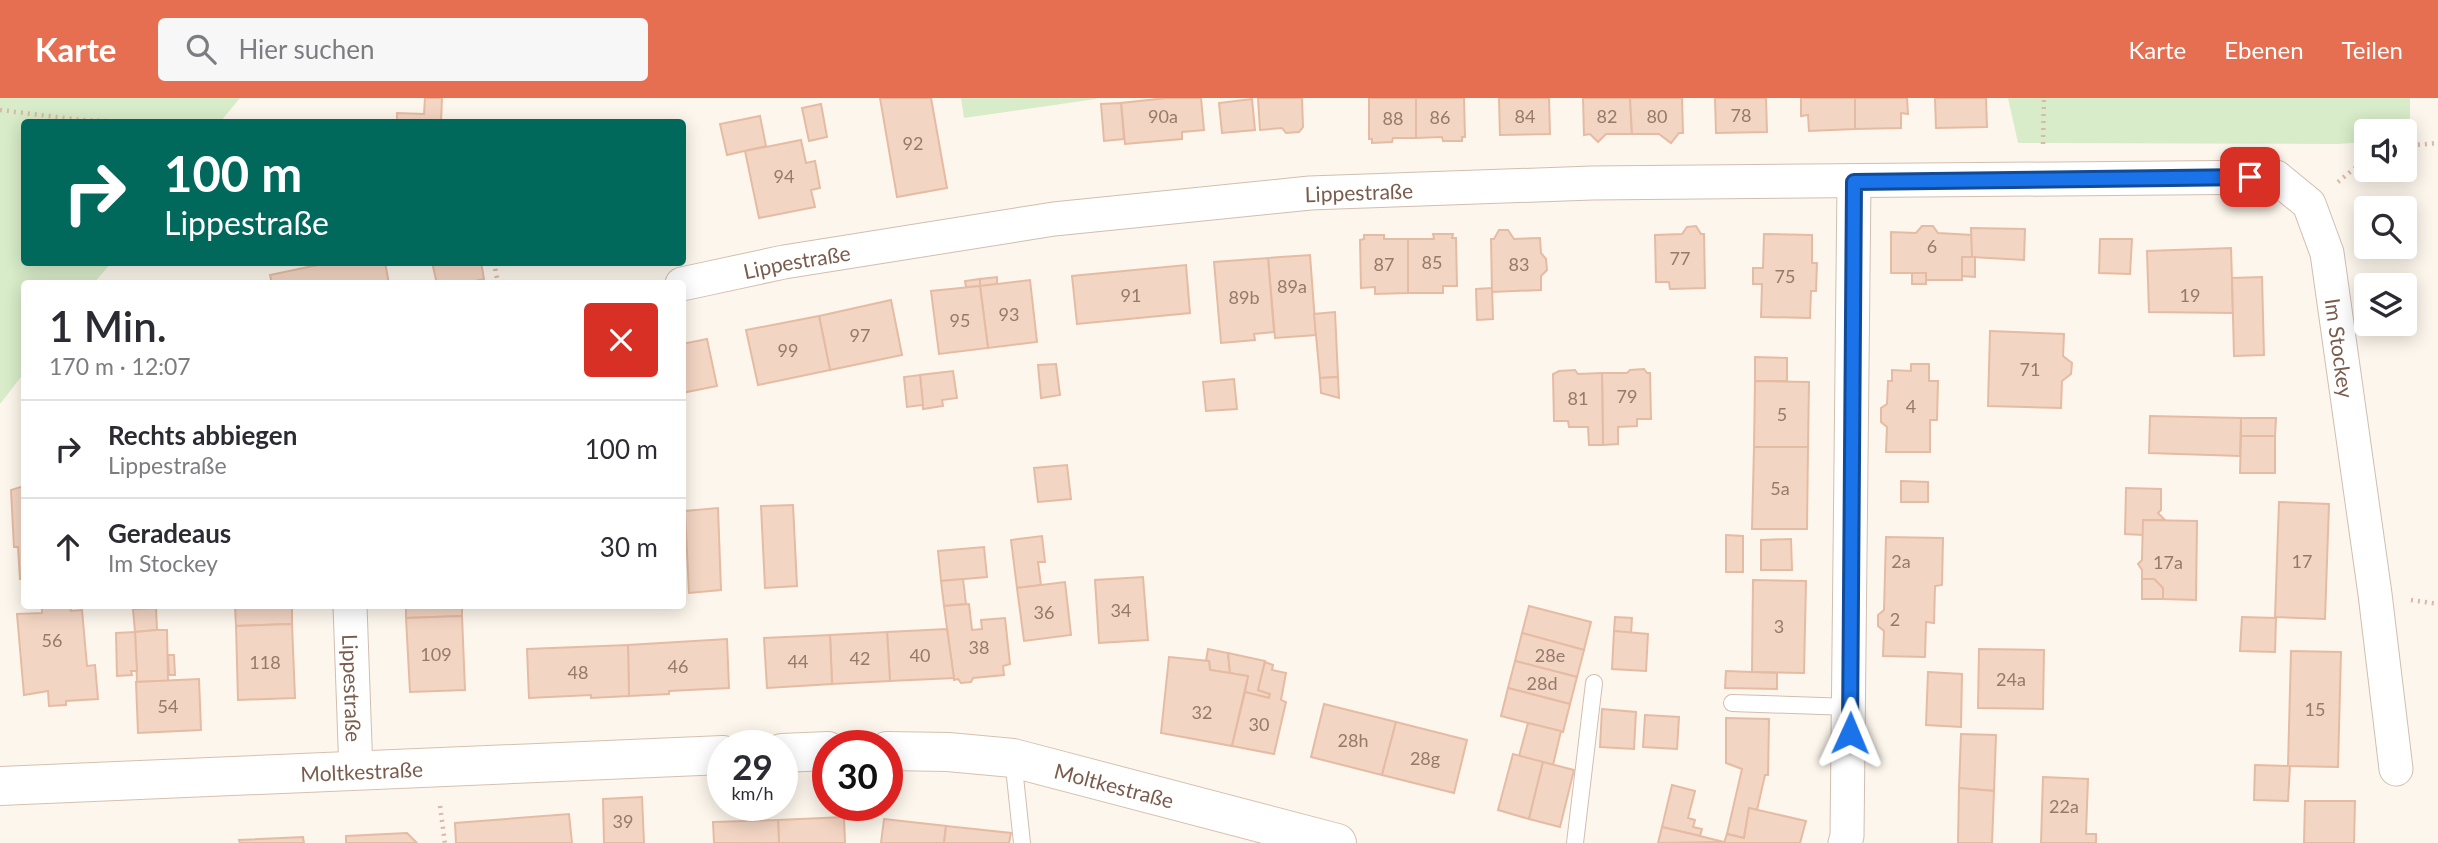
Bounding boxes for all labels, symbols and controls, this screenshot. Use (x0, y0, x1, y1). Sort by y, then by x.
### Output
search box (158, 18, 648, 81)
text: Karte (35, 29, 116, 69)
icon: search (182, 30, 220, 68)
text: Hier suchen (238, 33, 375, 65)
text: Karte (2129, 35, 2186, 64)
text: Ebenen (2224, 35, 2304, 64)
text: Teilen (2342, 35, 2403, 64)
house number: 78 (1731, 104, 1751, 126)
house number: 90a (1148, 105, 1178, 127)
house number: 84 (1515, 105, 1535, 127)
house number: 82 (1597, 105, 1617, 127)
house number: 80 (1647, 105, 1667, 127)
house number: 86 (1430, 106, 1450, 128)
house number: 88 (1383, 107, 1403, 129)
map controls (2354, 119, 2417, 336)
button: sound (2354, 119, 2417, 182)
house number: 92 (903, 132, 923, 154)
text: 100 m (164, 144, 302, 202)
icon: right (49, 147, 140, 238)
pin (2220, 147, 2280, 207)
icon: arrive (2231, 158, 2269, 196)
house number: 94 (774, 165, 794, 187)
street label: Lippestraße (1304, 177, 1413, 206)
button: search (2354, 196, 2417, 259)
text: Lippestraße (164, 203, 329, 242)
house number: 6 (1927, 235, 1937, 257)
street label: Lippestraße (741, 239, 852, 283)
house number: 77 (1670, 247, 1690, 269)
house number: 85 (1422, 251, 1442, 273)
house number: 87 (1374, 253, 1394, 275)
house number: 83 (1509, 253, 1529, 275)
house number: 75 (1775, 265, 1795, 287)
button: layers (2354, 273, 2417, 336)
house number: 89a (1277, 275, 1307, 297)
house number: 91 (1121, 284, 1141, 306)
house number: 19 (2180, 284, 2200, 306)
house number: 89b (1229, 286, 1259, 308)
street label: Im Stockey (2321, 296, 2360, 400)
text: 1 Min. (49, 301, 167, 351)
button: close (584, 303, 658, 377)
house number: 93 (999, 303, 1019, 325)
house number: 95 (950, 309, 970, 331)
house number: 97 (850, 324, 870, 346)
house number: 99 (778, 339, 798, 361)
text: 170 m · 12:07 (49, 352, 191, 380)
house number: 71 (2020, 358, 2040, 380)
house number: 79 (1617, 385, 1637, 407)
house number: 81 (1568, 387, 1588, 409)
house number: 4 (1906, 395, 1916, 417)
house number: 5 (1777, 403, 1787, 425)
text: Rechts abbiegen (108, 419, 297, 451)
icon: right (49, 430, 87, 468)
text: 100 m (585, 433, 658, 465)
text: Lippestraße (108, 451, 227, 479)
house number: 5a (1770, 477, 1790, 499)
text: Geradeaus (108, 517, 231, 549)
icon: ahead (49, 528, 87, 566)
text: 30 m (600, 531, 658, 563)
text: Im Stockey (108, 549, 218, 577)
house number: 2a (1891, 550, 1911, 572)
house number: 17 (2292, 550, 2312, 572)
house number: 17a (2153, 551, 2183, 573)
house number: 34 (1111, 599, 1131, 621)
house number: 36 (1034, 601, 1054, 623)
house number: 2 (1890, 608, 1900, 630)
house number: 3 (1774, 615, 1784, 637)
house number: 56 (42, 629, 62, 651)
street label: Lippestraße (339, 633, 367, 743)
house number: 38 (969, 636, 989, 658)
house number: 109 (420, 643, 452, 665)
house number: 40 (910, 644, 930, 666)
house number: 28e (1535, 644, 1565, 666)
house number: 42 (850, 647, 870, 669)
house number: 44 (788, 650, 808, 672)
house number: 118 (249, 651, 281, 673)
house number: 46 (668, 655, 688, 677)
house number: 48 (568, 661, 588, 683)
house number: 24a (1996, 668, 2026, 690)
house number: 28d (1527, 672, 1557, 694)
house number: 54 (158, 695, 178, 717)
position arrow (1813, 696, 1887, 770)
house number: 15 (2305, 698, 2325, 720)
house number: 32 (1192, 701, 1212, 723)
house number: 30 (1249, 713, 1269, 735)
house number: 28h (1338, 729, 1368, 751)
speed limit sign: 30 (812, 730, 903, 821)
text: 29 (732, 745, 773, 787)
house number: 28g (1410, 747, 1440, 769)
street label: Moltkestraße (300, 755, 423, 786)
street label: Moltkestraße (1052, 757, 1177, 812)
text: km/h (731, 782, 774, 804)
house number: 22a (2049, 795, 2079, 817)
house number: 39 (613, 810, 633, 832)

